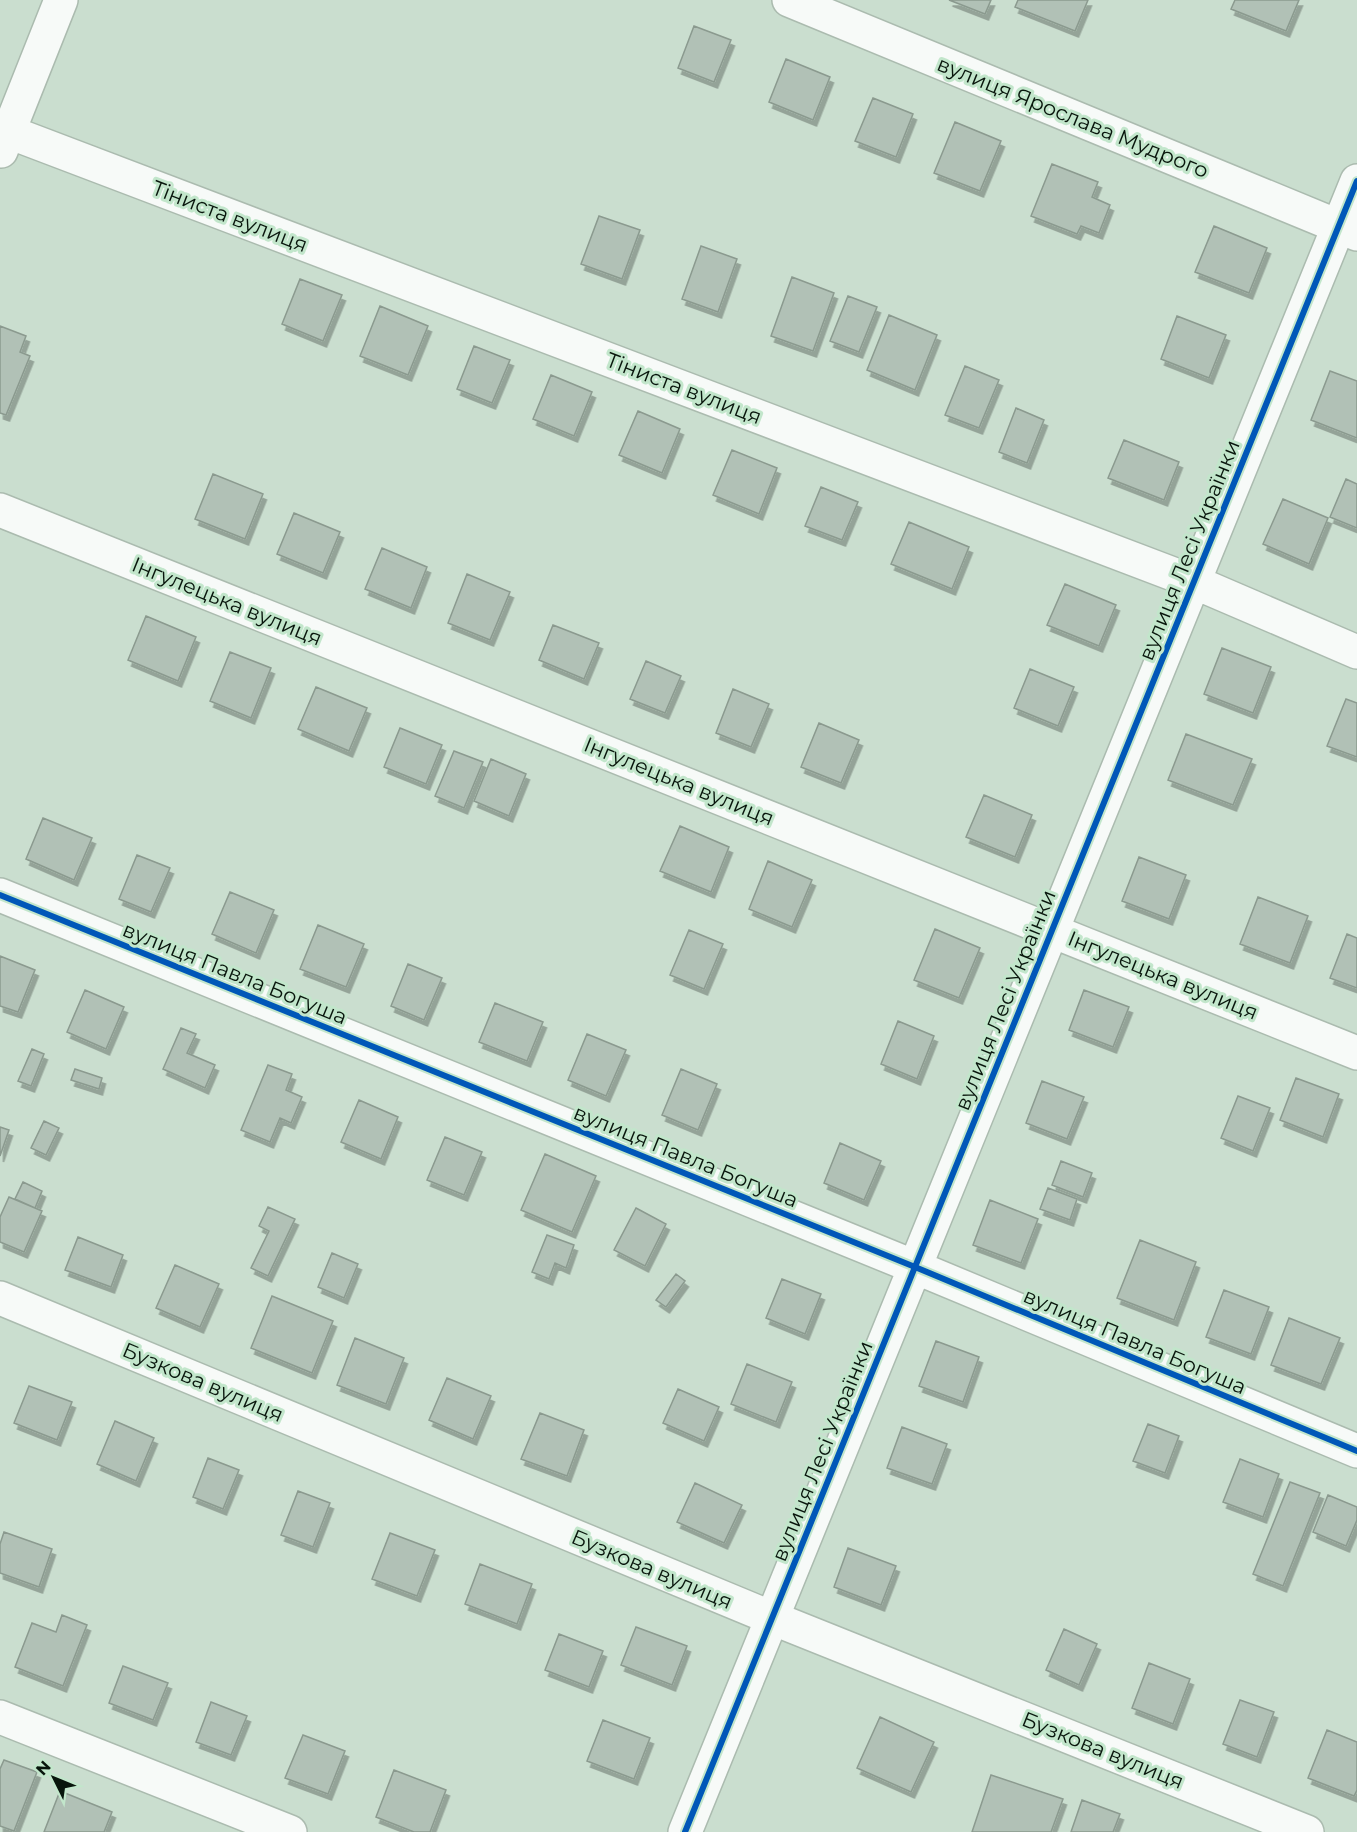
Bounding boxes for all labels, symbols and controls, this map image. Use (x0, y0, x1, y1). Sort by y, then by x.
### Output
street label: вулиця Ярослава Мудрого (934, 51, 1212, 183)
street label: Тіниста вулиця (149, 175, 311, 257)
street label: Тіниста вулиця (603, 347, 765, 429)
street label: вулиця Лесі Українки (1133, 436, 1245, 664)
street label: Інгулецька вулиця (128, 551, 326, 651)
street label: Інгулецька вулиця (580, 731, 778, 831)
street label: вулиця Лесі Українки (949, 886, 1061, 1114)
street label: вулиця Павла Богуша (119, 917, 351, 1029)
street label: Інгулецька вулиця (1064, 925, 1262, 1025)
street label: вулиця Павла Богуша (570, 1100, 802, 1212)
street label: вулиця Павла Богуша (1020, 1283, 1250, 1399)
street label: Бузкова вулиця (119, 1337, 287, 1427)
street label: вулиця Лесі Українки (766, 1337, 878, 1565)
street label: Бузкова вулиця (568, 1524, 736, 1614)
street label: Бузкова вулиця (1018, 1706, 1188, 1794)
north arrow (24, 1748, 84, 1808)
text: N (32, 1757, 55, 1779)

